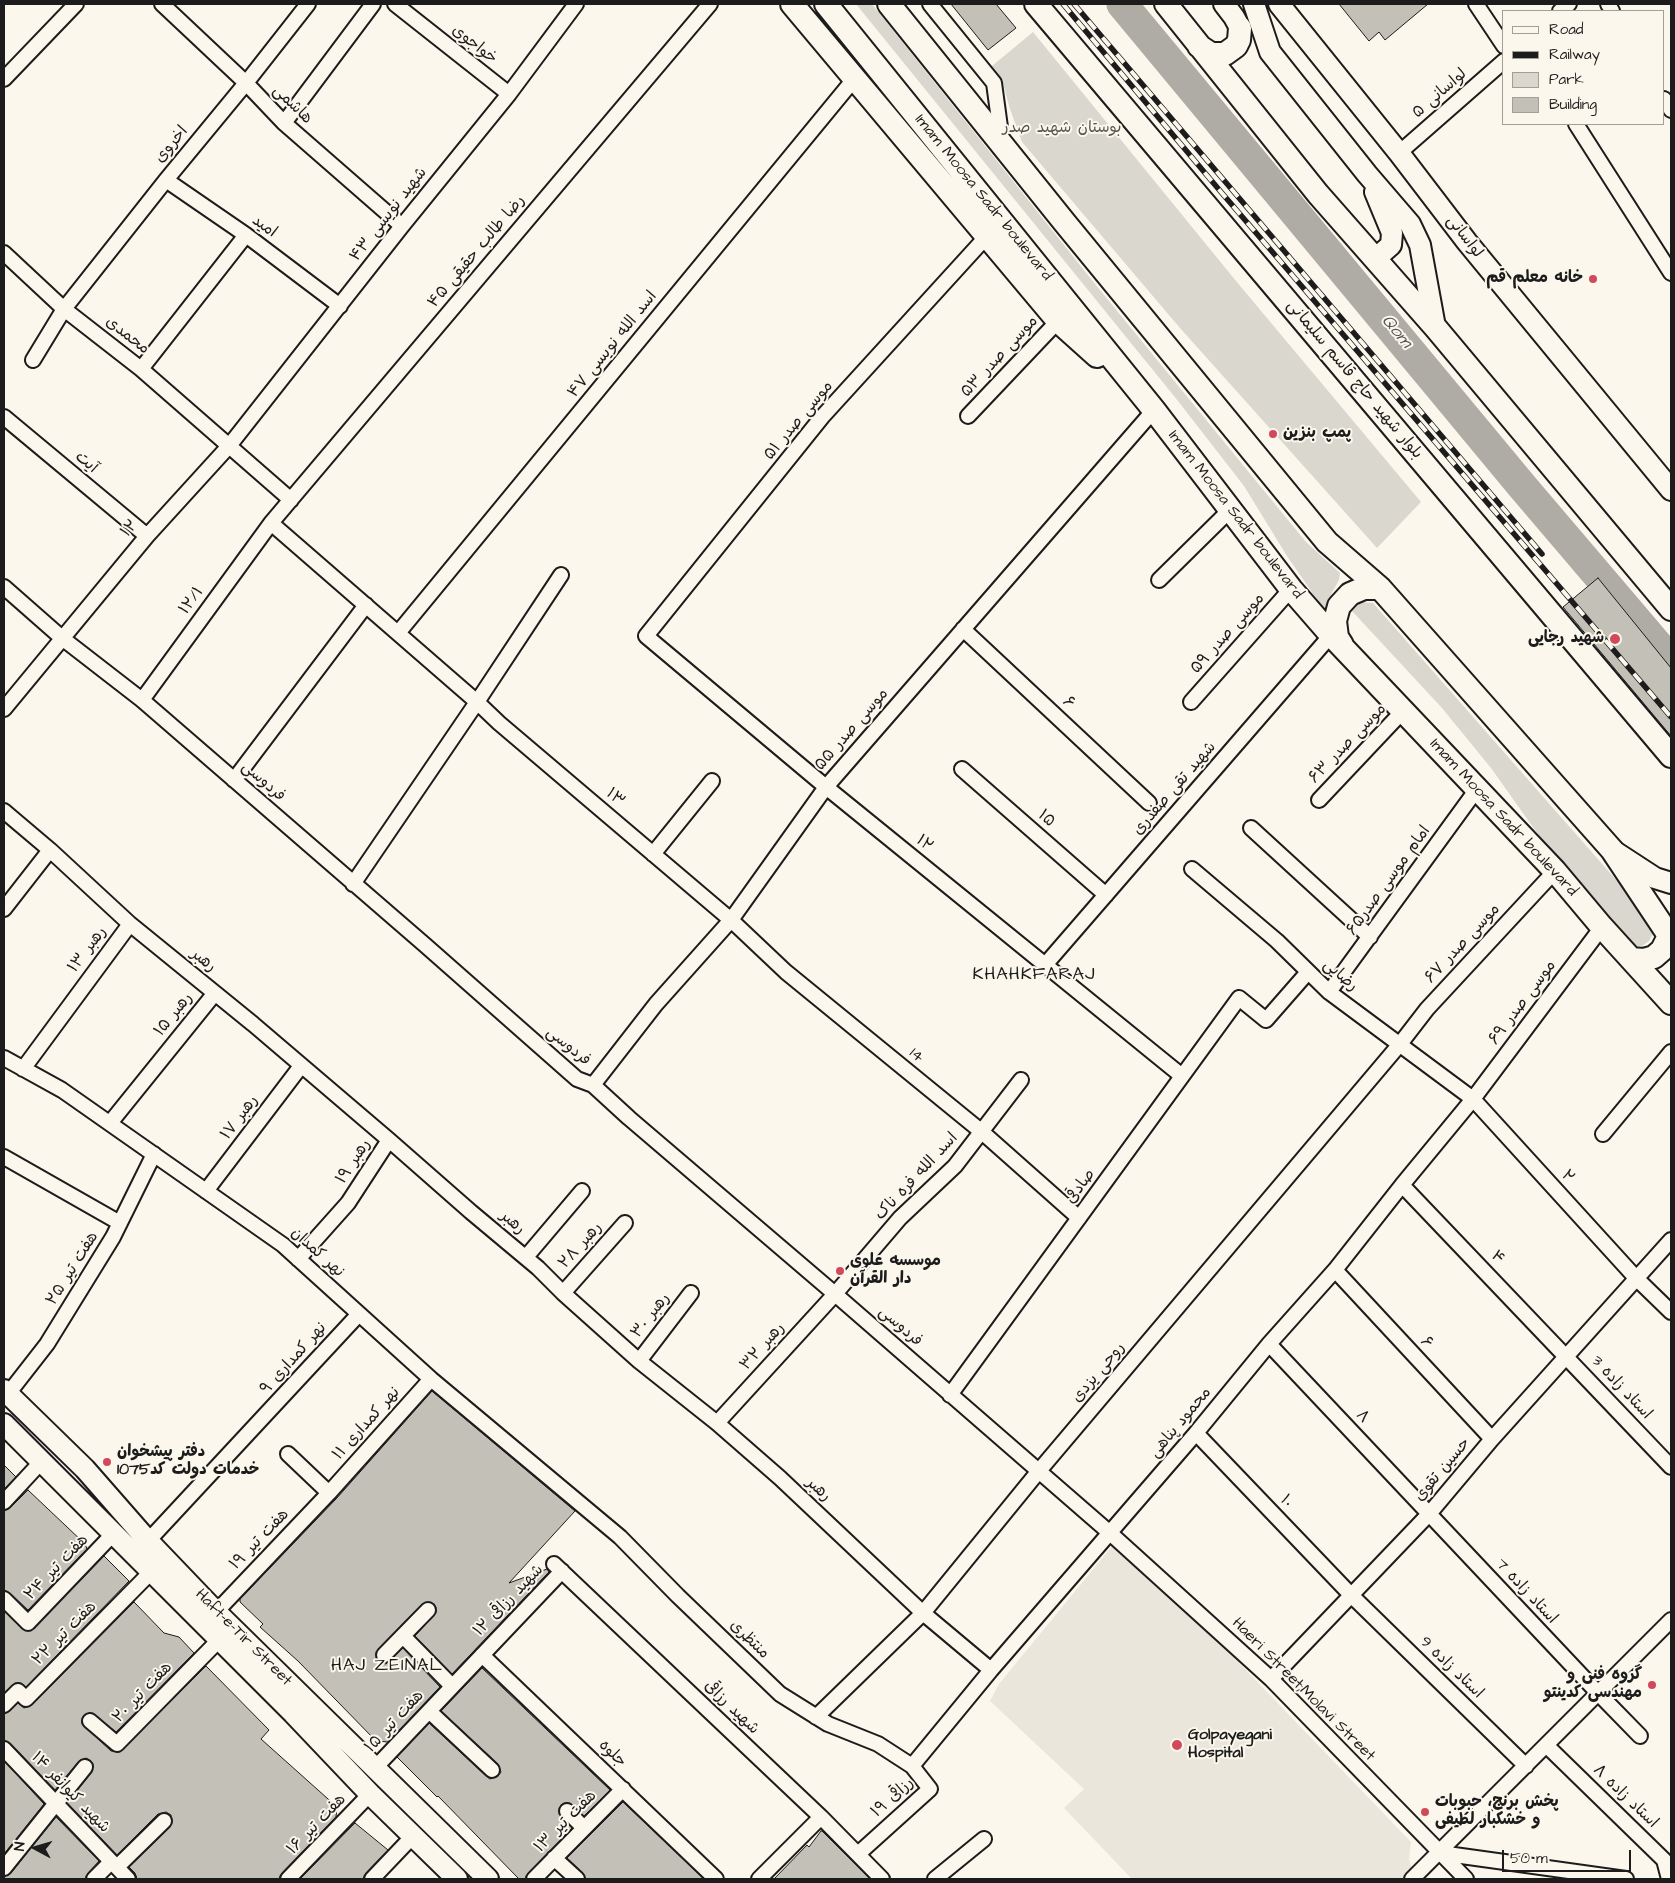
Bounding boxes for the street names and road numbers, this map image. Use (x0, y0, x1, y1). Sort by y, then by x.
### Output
street label: خواجوی (447, 21, 501, 69)
street label: لواسانی ۵ (1409, 65, 1471, 123)
street label: هاشمی (268, 81, 316, 129)
street label: Imam Moosa Sadr boulevard (910, 111, 1056, 285)
street label: اخروی (151, 123, 193, 167)
street label: ۴۳ شهید نویسی (346, 164, 432, 266)
street label: ۴۵ رضا طالب حقیقی (424, 192, 530, 312)
street label: امید (248, 212, 280, 242)
street label: لواسانی (1442, 212, 1486, 262)
street label: ۴۷ اسد الله نویسی (564, 288, 662, 402)
street label: بلوار شهید حاج قاسم سلیمانی (1282, 297, 1426, 463)
street label: موسی صدر ۵۳ (957, 312, 1043, 402)
street label: محمدی (101, 313, 153, 359)
street label: موسی صدر ۵۱ (760, 377, 838, 465)
street label: Imam Moosa Sadr boulevard (1163, 427, 1307, 603)
street label: آیت (71, 448, 101, 478)
street label: ۱۲ (117, 516, 143, 542)
street label: ۱۲/۱ (176, 583, 208, 619)
street label: موسی صدر ۵۹ (1187, 590, 1269, 678)
street label: موسی صدر ۵۵ (811, 685, 893, 775)
street label: ۶ (1058, 693, 1078, 713)
street label: موسی صدر ۶۳ (1305, 700, 1391, 788)
street label: Imam Moosa Sadr boulevard (1425, 735, 1581, 901)
street label: شهید تقی صفدری (1129, 738, 1221, 840)
street label: فردوسی (237, 758, 289, 806)
street label: ۱۳ (602, 785, 628, 811)
street label: ۱۵ (1033, 806, 1059, 832)
street label: امام موسی صدر۶۵ (1343, 822, 1435, 940)
street label: ۱۲ (911, 831, 937, 857)
street label: موسی صدر ۶۷ (1421, 900, 1505, 988)
street label: رهبر ۱۳ (65, 923, 111, 977)
street label: رهبر (186, 945, 220, 977)
street label: رضایی (1319, 956, 1361, 996)
street label: موسی صدر ۶۹ (1485, 957, 1561, 1049)
street label: رهبر ۱۵ (151, 989, 197, 1041)
street label: فردوسی (542, 1023, 594, 1071)
street label: 14 (905, 1044, 927, 1068)
street label: رهبر ۱۷ (217, 1092, 263, 1144)
street label: اسد الله فره ناک (872, 1129, 962, 1225)
street label: رهبر ۱۹ (332, 1136, 376, 1188)
street label: صادقی (1062, 1166, 1100, 1208)
street label: ۲ (1556, 1167, 1578, 1187)
street label: رهبر (495, 1207, 529, 1239)
street label: رهبر ۲۸ (555, 1219, 607, 1273)
street label: نهر کمدان (286, 1224, 348, 1282)
street label: هفت تیر ۲۵ (43, 1229, 103, 1309)
street label: ۴ (1486, 1247, 1508, 1269)
street label: رهبر ۳۰ (627, 1290, 675, 1342)
street label: فردوسی (874, 1303, 926, 1351)
street label: نهر کمداری ۹ (257, 1319, 331, 1399)
street label: رهبر ۳۲ (737, 1319, 789, 1375)
street label: ۶ (1416, 1333, 1436, 1353)
street label: روحی یزدی (1068, 1339, 1130, 1407)
street label: استاد زاده 3 (1587, 1352, 1655, 1424)
street label: نهر کمداری ۱۱ (329, 1384, 405, 1464)
street label: محمود پناهی (1146, 1384, 1216, 1462)
street label: ۸ (1351, 1406, 1373, 1428)
street label: حسین تقوی (1411, 1434, 1475, 1506)
street label: رهبر (801, 1474, 835, 1506)
street label: ۱۰ (1275, 1491, 1297, 1513)
street label: هفت تیر ۱۹ (226, 1506, 294, 1574)
street label: هفت تیر ۲۴ (21, 1531, 93, 1605)
street label: استاد زاده 7 (1491, 1555, 1561, 1629)
street label: شهید رزاقی ۱۲ (470, 1561, 548, 1641)
street label: Haft-e-Tir Street (190, 1585, 296, 1691)
street label: هفت تیر ۲۲ (29, 1598, 101, 1670)
street label: Haeri Street;Molavi Street (1227, 1614, 1379, 1766)
street label: منتظری (725, 1616, 773, 1664)
street label: استاد زاده 9 (1415, 1633, 1487, 1703)
street label: هفت تیر ۲۰ (109, 1659, 177, 1727)
street label: شهید رزاقی (699, 1677, 763, 1739)
street label: هفت تیر ۱۵ (361, 1687, 429, 1757)
street label: جلوه (594, 1736, 630, 1772)
street label: شهید کیوانفر ۱۴ (26, 1748, 114, 1838)
street label: استاد زاده ۸ (1588, 1761, 1662, 1833)
street label: رزاقی ۱۹ (868, 1774, 918, 1822)
street label: هفت تیر ۱۳ (531, 1787, 601, 1857)
street label: هفت تیر ۱۶ (283, 1791, 351, 1859)

